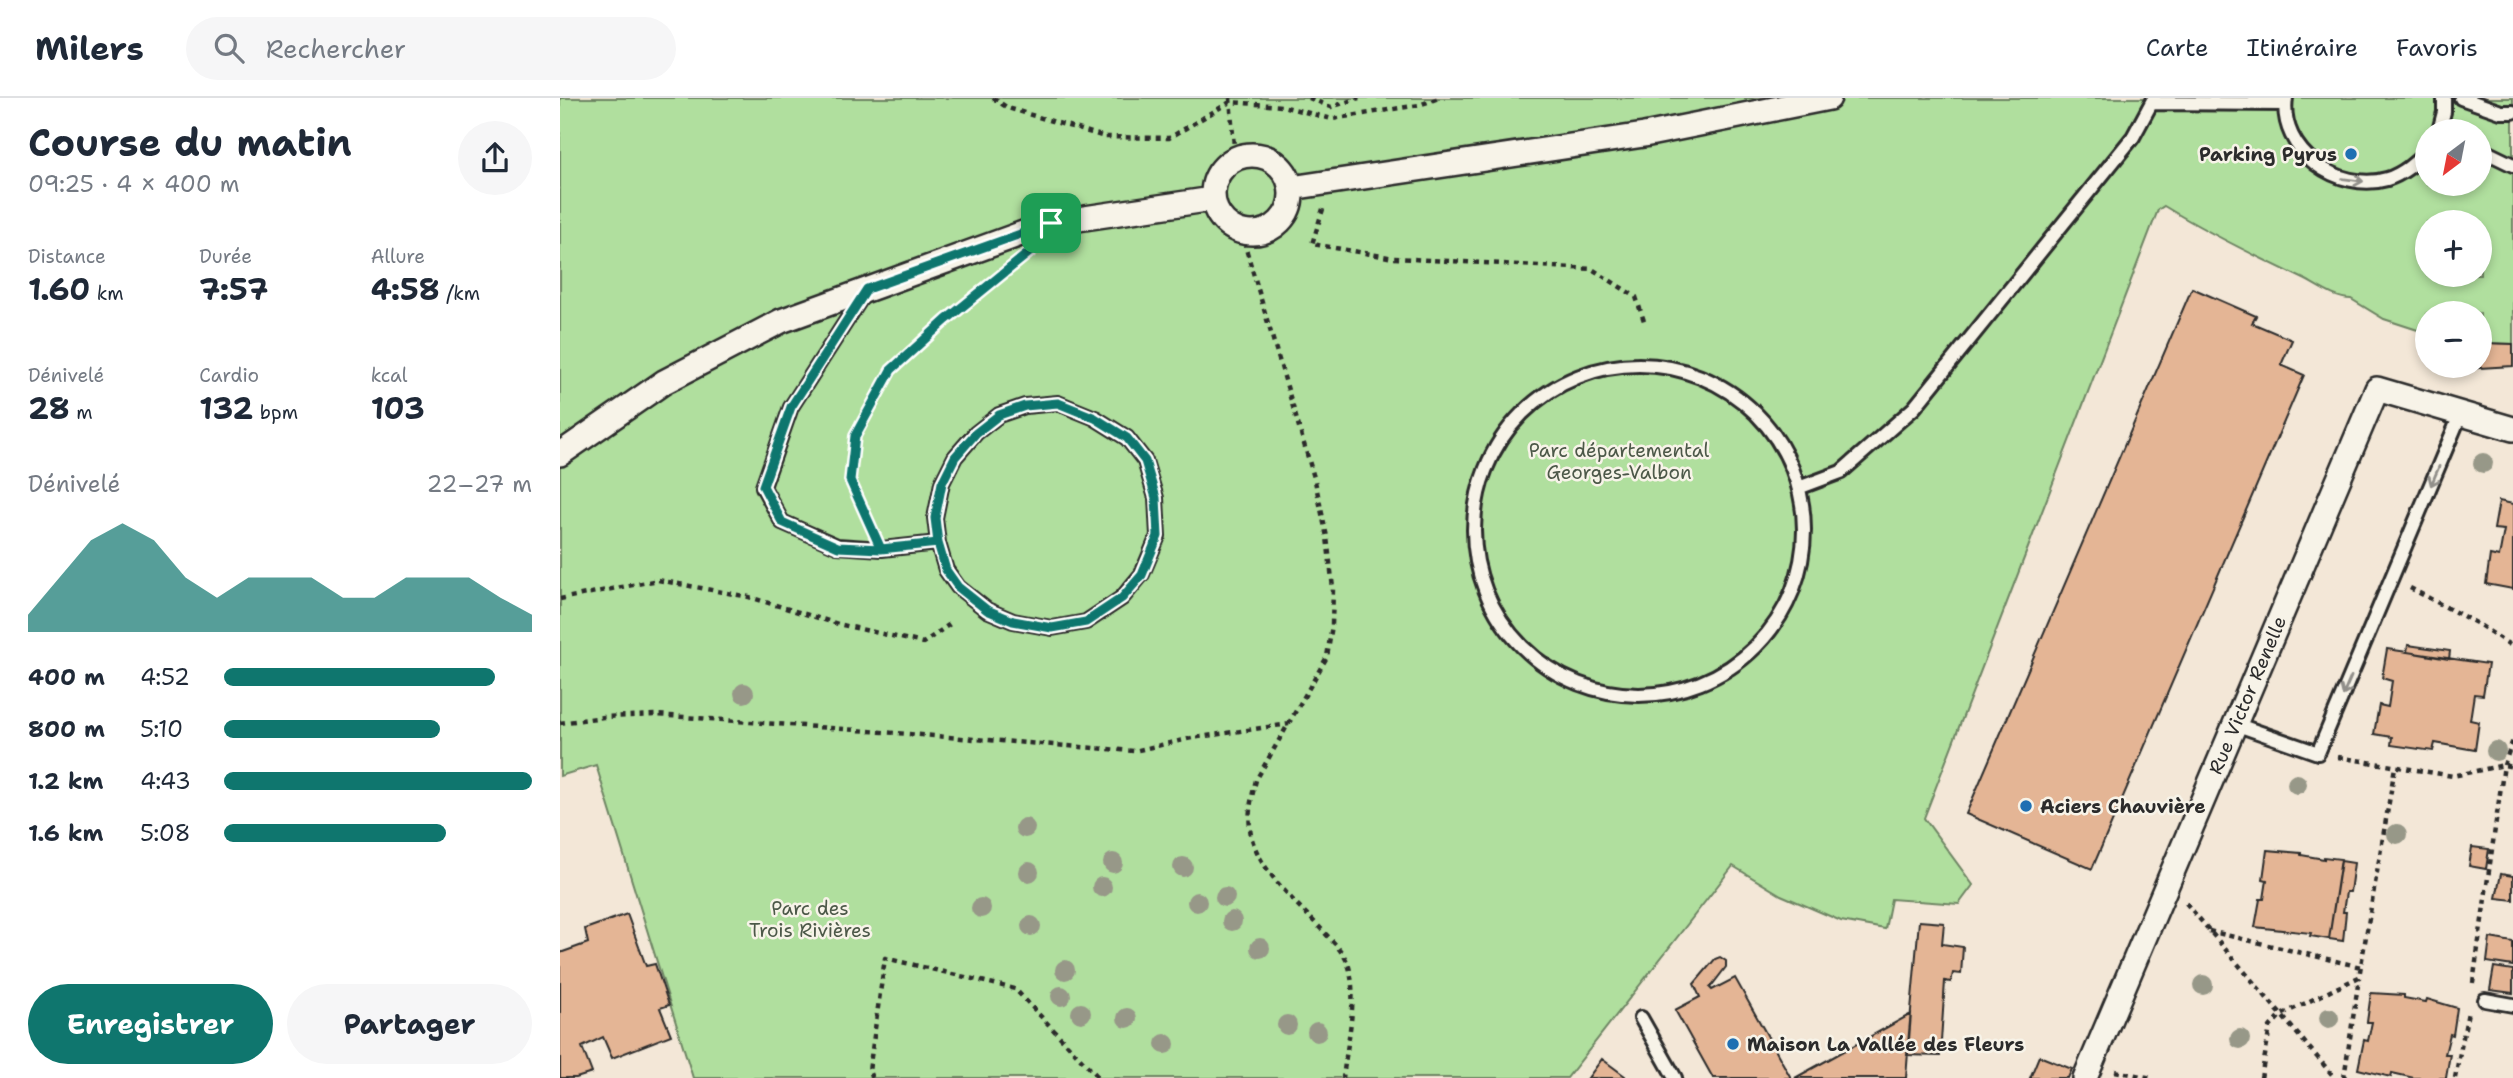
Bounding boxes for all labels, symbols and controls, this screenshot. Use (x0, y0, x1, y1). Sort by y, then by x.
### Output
search box (186, 17, 676, 80)
text: Milers (35, 26, 144, 71)
icon: search (210, 29, 248, 67)
text: Rechercher (266, 31, 406, 66)
text: Carte (2146, 32, 2209, 64)
text: Itinéraire (2247, 32, 2358, 64)
text: Favoris (2396, 32, 2478, 64)
text: Course du matin (28, 117, 352, 168)
north arrow (2415, 119, 2492, 196)
map controls (2415, 119, 2492, 378)
button: share (458, 121, 532, 195)
place label: Parking Pyrus (2199, 142, 2337, 167)
marker: Parking Pyrus (2343, 146, 2359, 162)
text: 09:25 · 4 × 400 m (28, 169, 240, 199)
one-way arrow (2341, 173, 2364, 186)
pin (1021, 193, 1081, 253)
icon: arrive (1032, 204, 1070, 242)
button: + (2415, 210, 2492, 287)
text: Distance (28, 244, 106, 269)
text: Durée (199, 244, 252, 269)
text: Allure (371, 244, 425, 269)
text: 1.60 (28, 269, 90, 310)
text: 7:57 (199, 269, 268, 310)
text: 4:58 (371, 269, 440, 310)
text: km (90, 281, 124, 306)
text: /km (440, 281, 480, 306)
button: − (2415, 301, 2492, 378)
text: Dénivelé (28, 363, 104, 388)
text: Cardio (199, 363, 259, 388)
text: kcal (371, 363, 408, 388)
text: 28 (28, 388, 70, 429)
text: 132 (199, 388, 253, 429)
text: 103 (371, 388, 425, 429)
text: m (70, 400, 93, 425)
text: bpm (253, 400, 298, 425)
park label: Parc départemental Georges-Valbon (1529, 438, 1710, 485)
one-way arrow (2428, 465, 2441, 487)
text: Dénivelé (28, 469, 120, 499)
text: 22–27 m (427, 469, 532, 499)
street label: Rue Victor Renelle (2203, 612, 2292, 778)
text: 400 m (28, 662, 105, 692)
text: 4:52 (140, 662, 190, 692)
one-way arrow (2340, 675, 2353, 696)
text: 800 m (28, 714, 105, 744)
text: 5:10 (140, 714, 183, 744)
text: 1.2 km (28, 766, 104, 796)
text: 4:43 (140, 766, 191, 796)
place label: Aciers Chauvière (2040, 794, 2206, 819)
marker: Aciers Chauvière (2018, 798, 2034, 814)
text: 1.6 km (28, 818, 103, 848)
text: 5:08 (140, 818, 191, 848)
park label: Parc des Trois Rivières (749, 896, 871, 943)
button: Enregistrer (28, 984, 273, 1064)
button: Partager (287, 984, 532, 1064)
place label: Maison La Vallée des Fleurs (1747, 1032, 2024, 1057)
marker: Maison La Vallée des Fleurs (1725, 1036, 1741, 1052)

